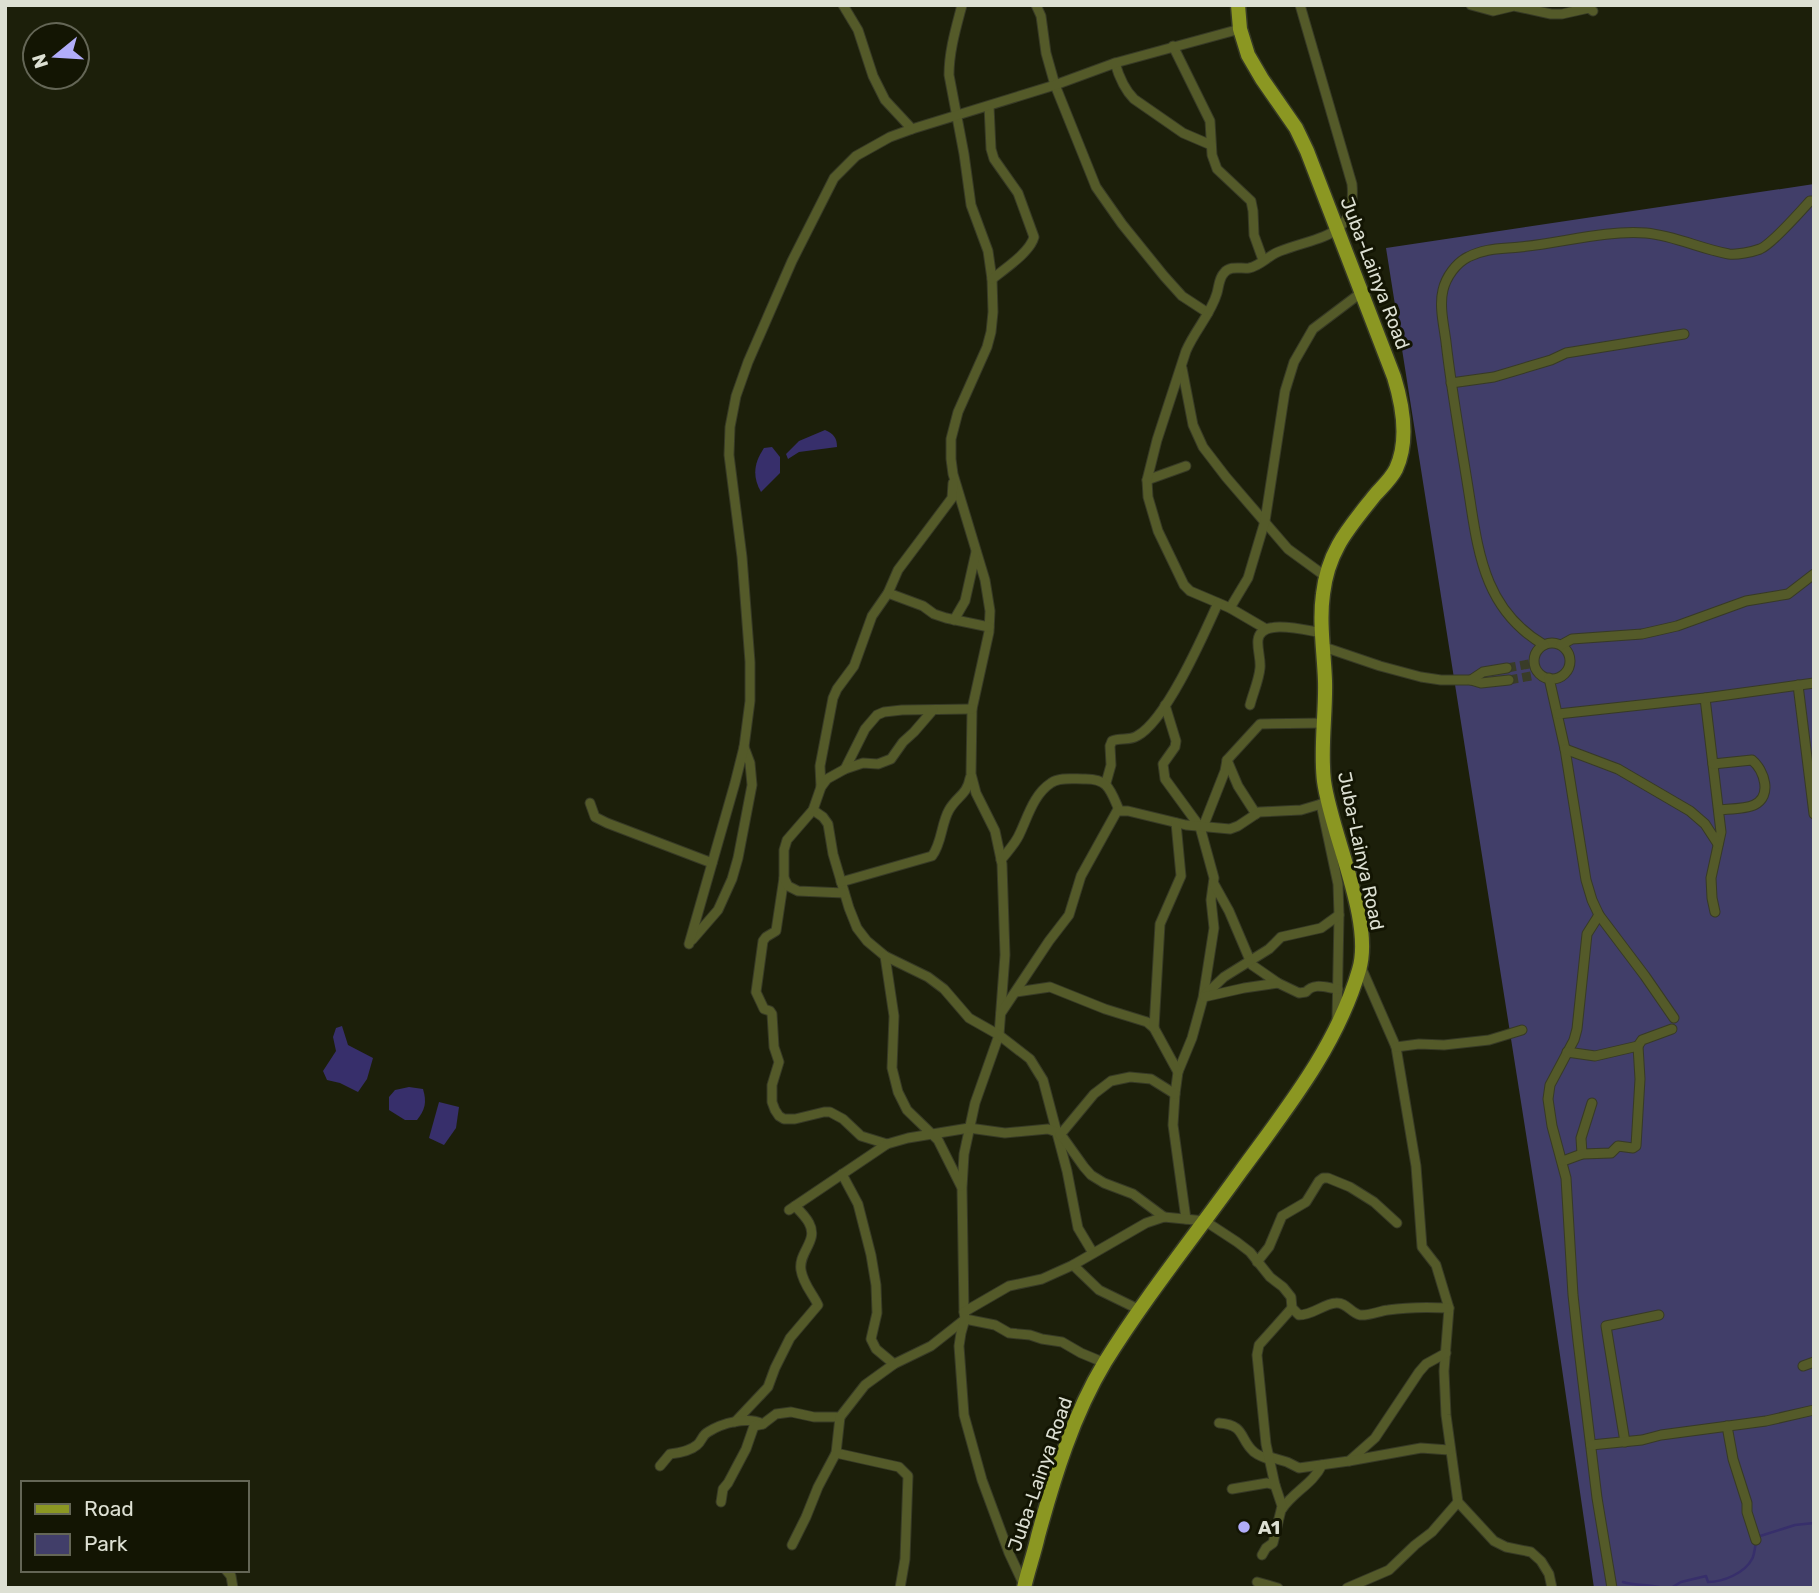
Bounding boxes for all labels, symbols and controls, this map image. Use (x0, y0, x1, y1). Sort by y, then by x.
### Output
north arrow (21, 21, 91, 91)
text: N (27, 51, 53, 71)
street label: Juba-Lainya Road (1335, 193, 1415, 353)
street label: Juba-Lainya Road (1333, 770, 1389, 932)
street label: Juba-Lainya Road (1003, 1394, 1077, 1554)
legend (21, 1481, 248, 1572)
text: Road (84, 1496, 134, 1521)
place label: A1 (1258, 1516, 1280, 1539)
marker: A1 (1236, 1519, 1252, 1535)
text: Park (84, 1531, 128, 1556)

